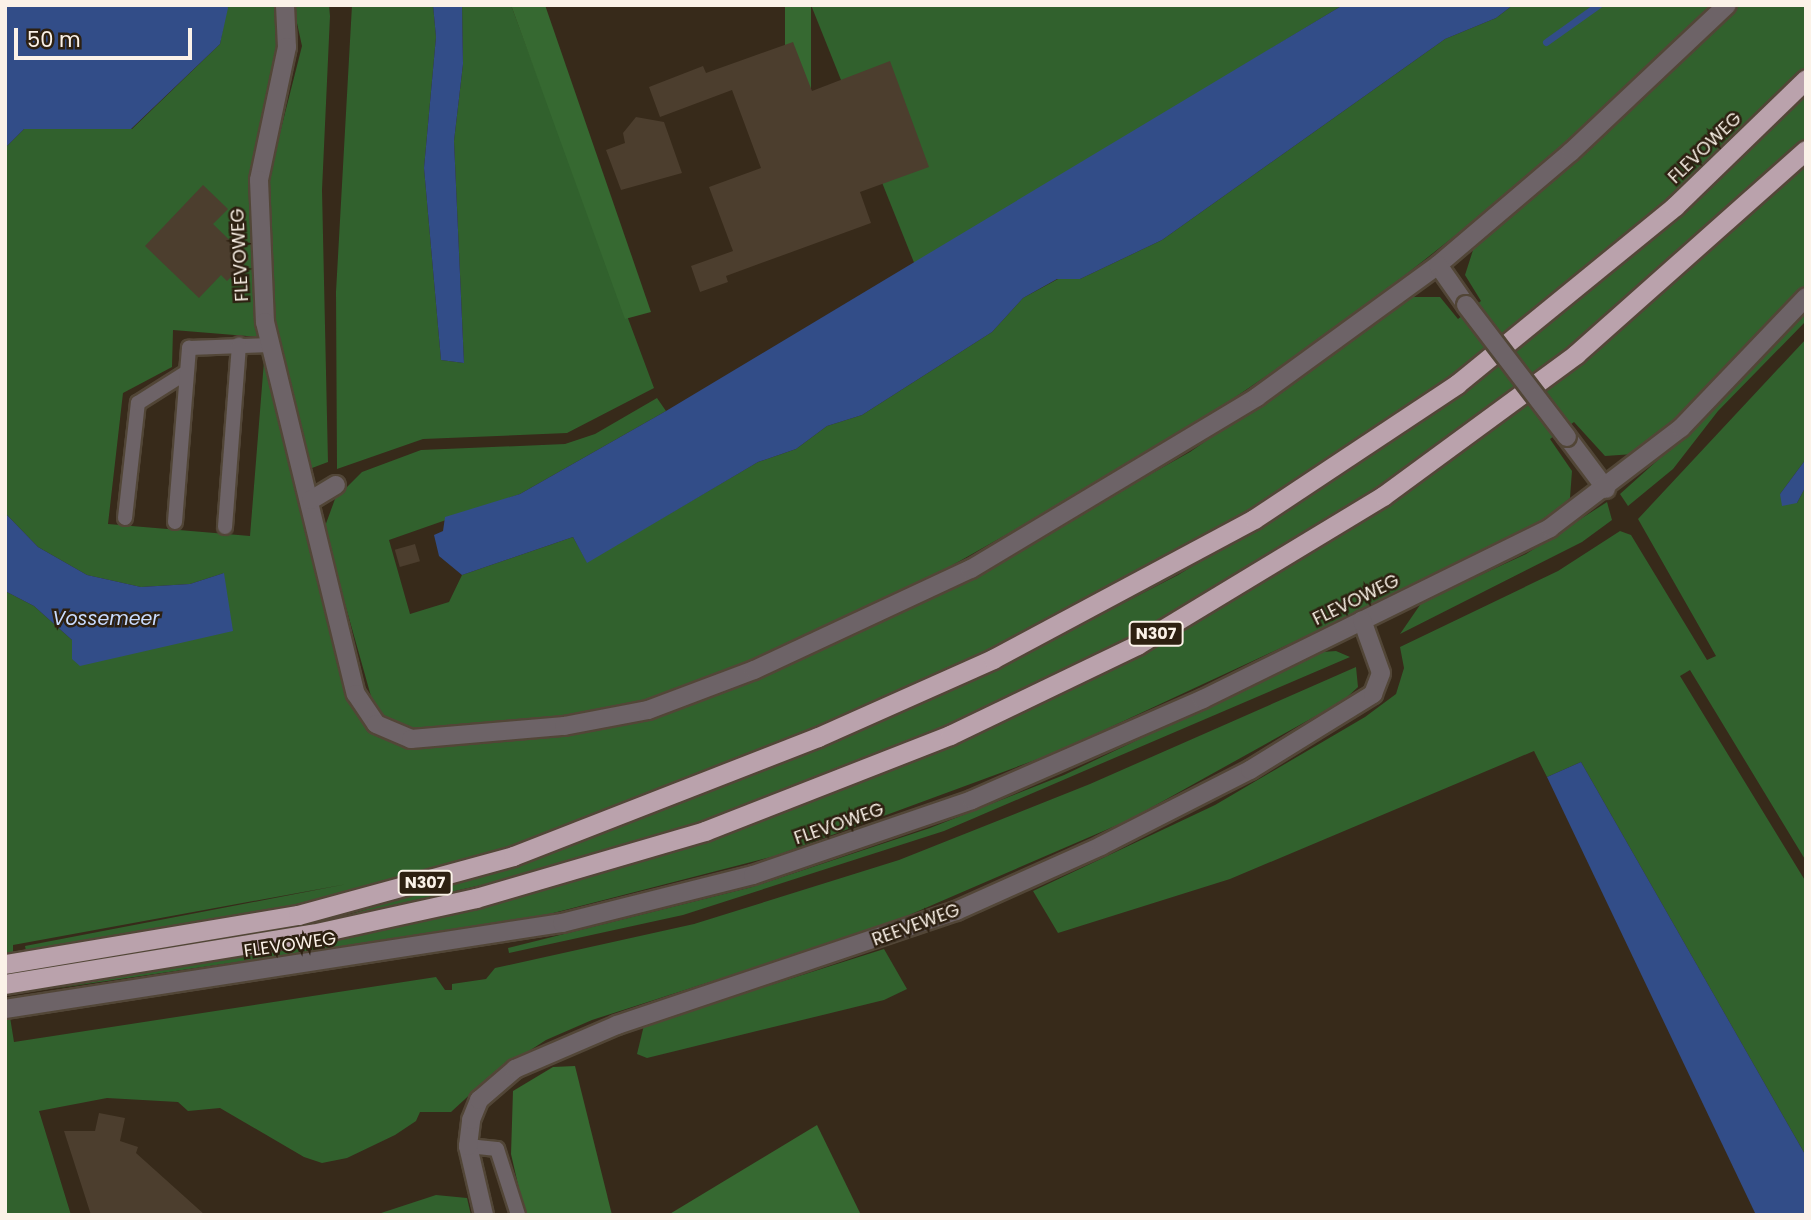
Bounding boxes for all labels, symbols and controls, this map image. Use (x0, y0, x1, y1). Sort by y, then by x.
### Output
scale bar (18, 14, 196, 58)
text: 50 m (27, 25, 81, 54)
street label: FLEVOWEG (1664, 108, 1746, 188)
street label: FLEVOWEG (227, 208, 253, 302)
street label: FLEVOWEG (1309, 570, 1403, 630)
water label: Vossemeer (53, 608, 159, 630)
road number: N307 (1128, 622, 1184, 646)
street label: FLEVOWEG (791, 799, 887, 849)
road number: N307 (397, 870, 453, 896)
street label: REEVEWEG (869, 899, 963, 951)
street label: FLEVOWEG (242, 928, 338, 962)

